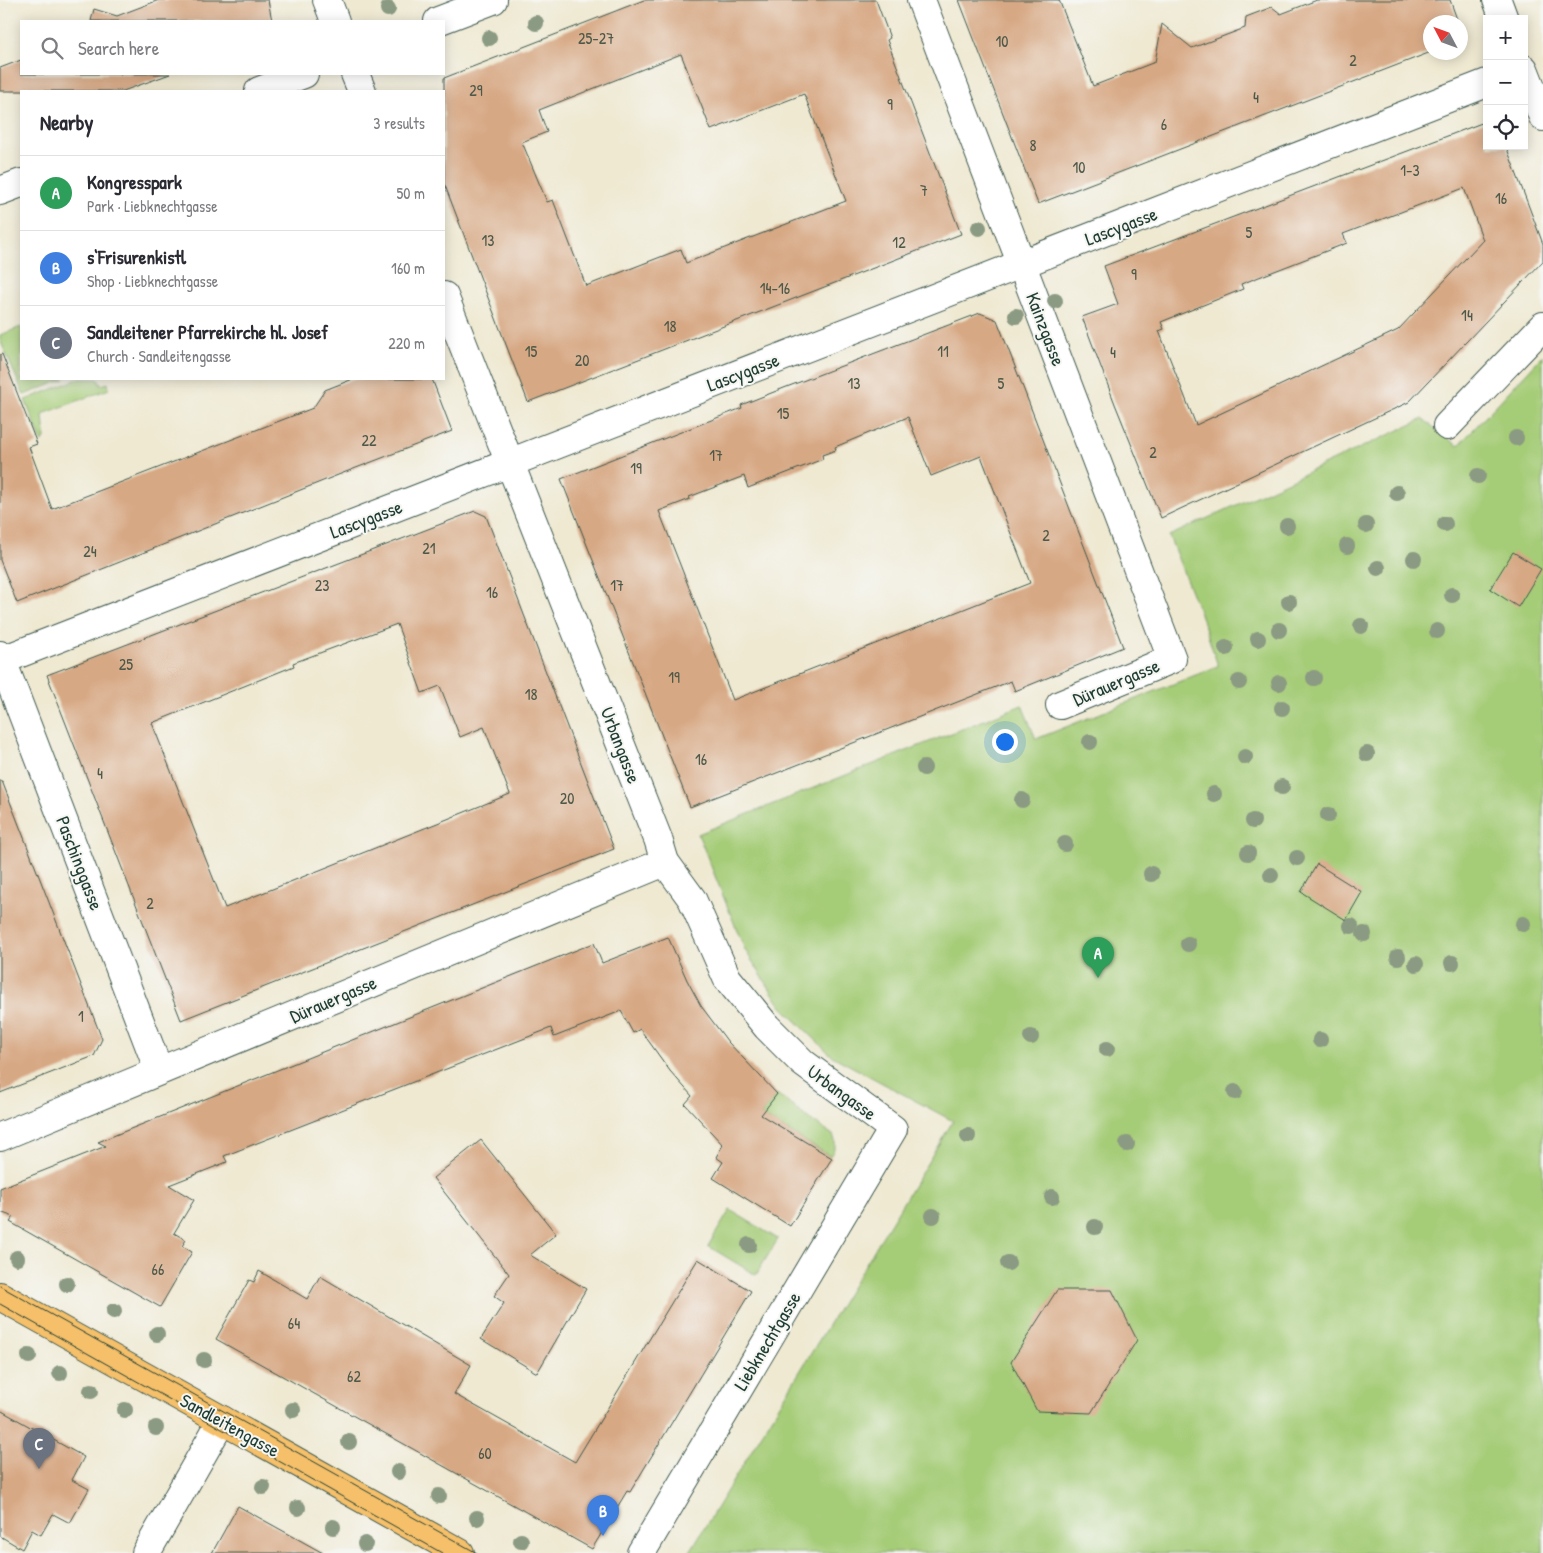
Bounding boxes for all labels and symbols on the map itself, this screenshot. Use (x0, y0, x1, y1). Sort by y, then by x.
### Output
north arrow (1423, 15, 1468, 60)
house number: 25-27 (578, 27, 614, 49)
house number: 10 (996, 30, 1008, 52)
house number: 2 (1349, 49, 1357, 71)
house number: 29 (469, 79, 483, 101)
house number: 4 (1253, 86, 1259, 108)
house number: 9 (887, 93, 893, 115)
house number: 6 (1161, 113, 1167, 135)
house number: 8 (1030, 134, 1037, 156)
house number: 10 (1073, 156, 1085, 178)
house number: 1-3 (1400, 159, 1420, 181)
house number: 7 (920, 179, 928, 201)
house number: 16 (1495, 187, 1507, 209)
street label: Lascygasse (1081, 200, 1161, 252)
house number: 5 (1246, 221, 1253, 243)
house number: 13 (482, 229, 494, 251)
house number: 12 (892, 231, 906, 253)
house number: 9 (1131, 263, 1137, 285)
house number: 14-16 (760, 277, 790, 299)
street label: Kainzgasse (1020, 289, 1072, 370)
house number: 14 (1461, 304, 1473, 326)
house number: 18 (664, 315, 676, 337)
house number: 15 (525, 340, 538, 362)
house number: 11 (937, 340, 949, 362)
house number: 4 (1110, 341, 1116, 363)
street label: Lascygasse (703, 346, 783, 398)
house number: 20 (575, 349, 589, 371)
house number: 13 (848, 372, 860, 394)
house number: 5 (998, 372, 1005, 394)
house number: 15 (777, 402, 790, 424)
house number: 22 (362, 429, 377, 451)
house number: 2 (1149, 441, 1157, 463)
house number: 17 (709, 444, 723, 466)
house number: 19 (630, 457, 642, 479)
street label: Lascygasse (326, 493, 406, 545)
house number: 2 (1042, 524, 1050, 546)
house number: 21 (422, 537, 436, 559)
house number: 24 (83, 540, 97, 562)
house number: 23 (315, 574, 329, 596)
house number: 17 (610, 574, 624, 596)
house number: 16 (486, 581, 498, 603)
street label: Dürauergasse (1069, 652, 1164, 712)
house number: 25 (119, 653, 133, 675)
house number: 19 (668, 666, 680, 688)
house number: 18 (525, 683, 537, 705)
street label: Urbangasse (595, 703, 648, 787)
your location (992, 729, 1018, 755)
house number: 16 (695, 748, 707, 770)
house number: 4 (97, 762, 103, 784)
house number: 20 (560, 787, 574, 809)
street label: Paschinggasse (50, 812, 110, 914)
house number: 2 (146, 892, 154, 914)
pin: A (1082, 937, 1114, 978)
street label: Dürauergasse (286, 969, 381, 1029)
house number: 1 (78, 1005, 84, 1027)
street label: Urbangasse (802, 1058, 882, 1126)
house number: 66 (152, 1258, 164, 1280)
street label: Liebknechtgasse (727, 1286, 807, 1395)
house number: 64 (288, 1312, 300, 1334)
house number: 62 (347, 1365, 361, 1387)
street label: Sandleitengasse (176, 1387, 285, 1463)
pin: C (23, 1428, 55, 1469)
house number: 60 (478, 1442, 492, 1464)
pin: B (587, 1495, 619, 1536)

